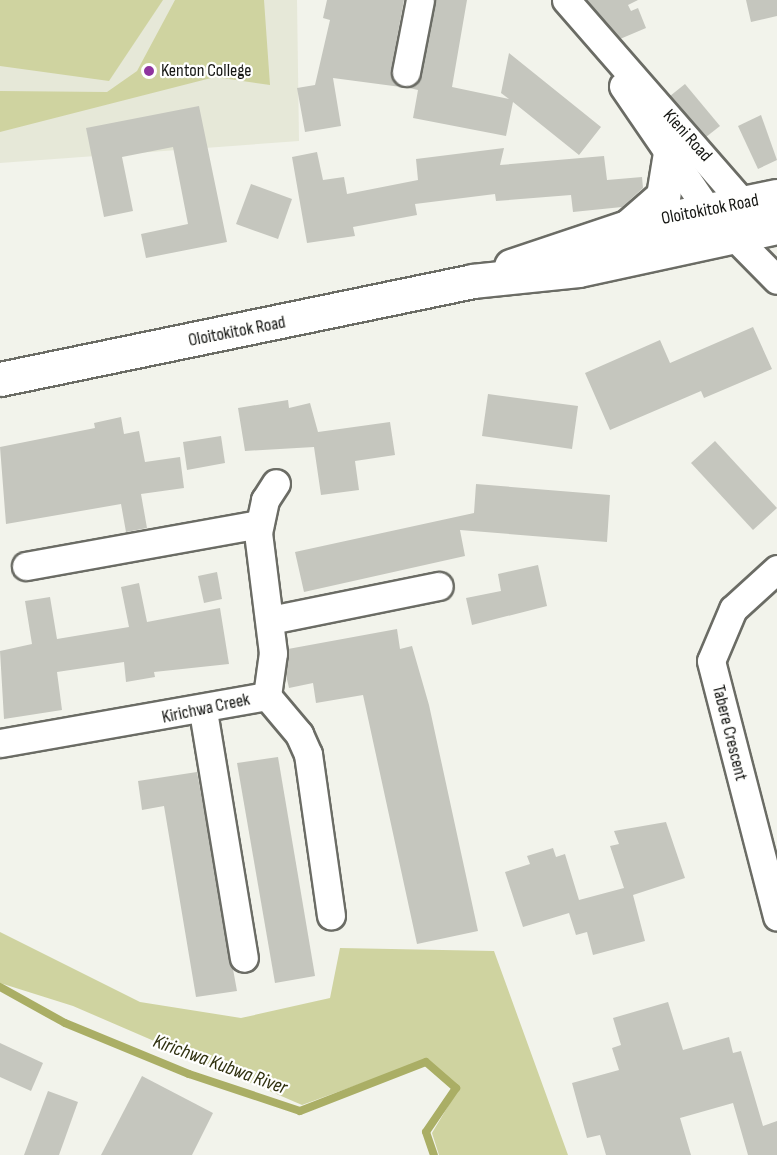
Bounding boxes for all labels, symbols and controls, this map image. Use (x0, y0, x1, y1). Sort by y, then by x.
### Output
place label: Kenton College (161, 60, 252, 82)
marker: Kenton College (142, 64, 156, 78)
street label: Kieni Road (658, 105, 716, 167)
street label: Oloitokitok Road (660, 190, 760, 230)
street label: Oloitokitok Road (187, 312, 287, 352)
street label: Tabere Crescent (707, 683, 751, 783)
street label: Kirichwa Creek (160, 689, 252, 729)
water label: Kirichwa Kubwa River (150, 1030, 290, 1100)

